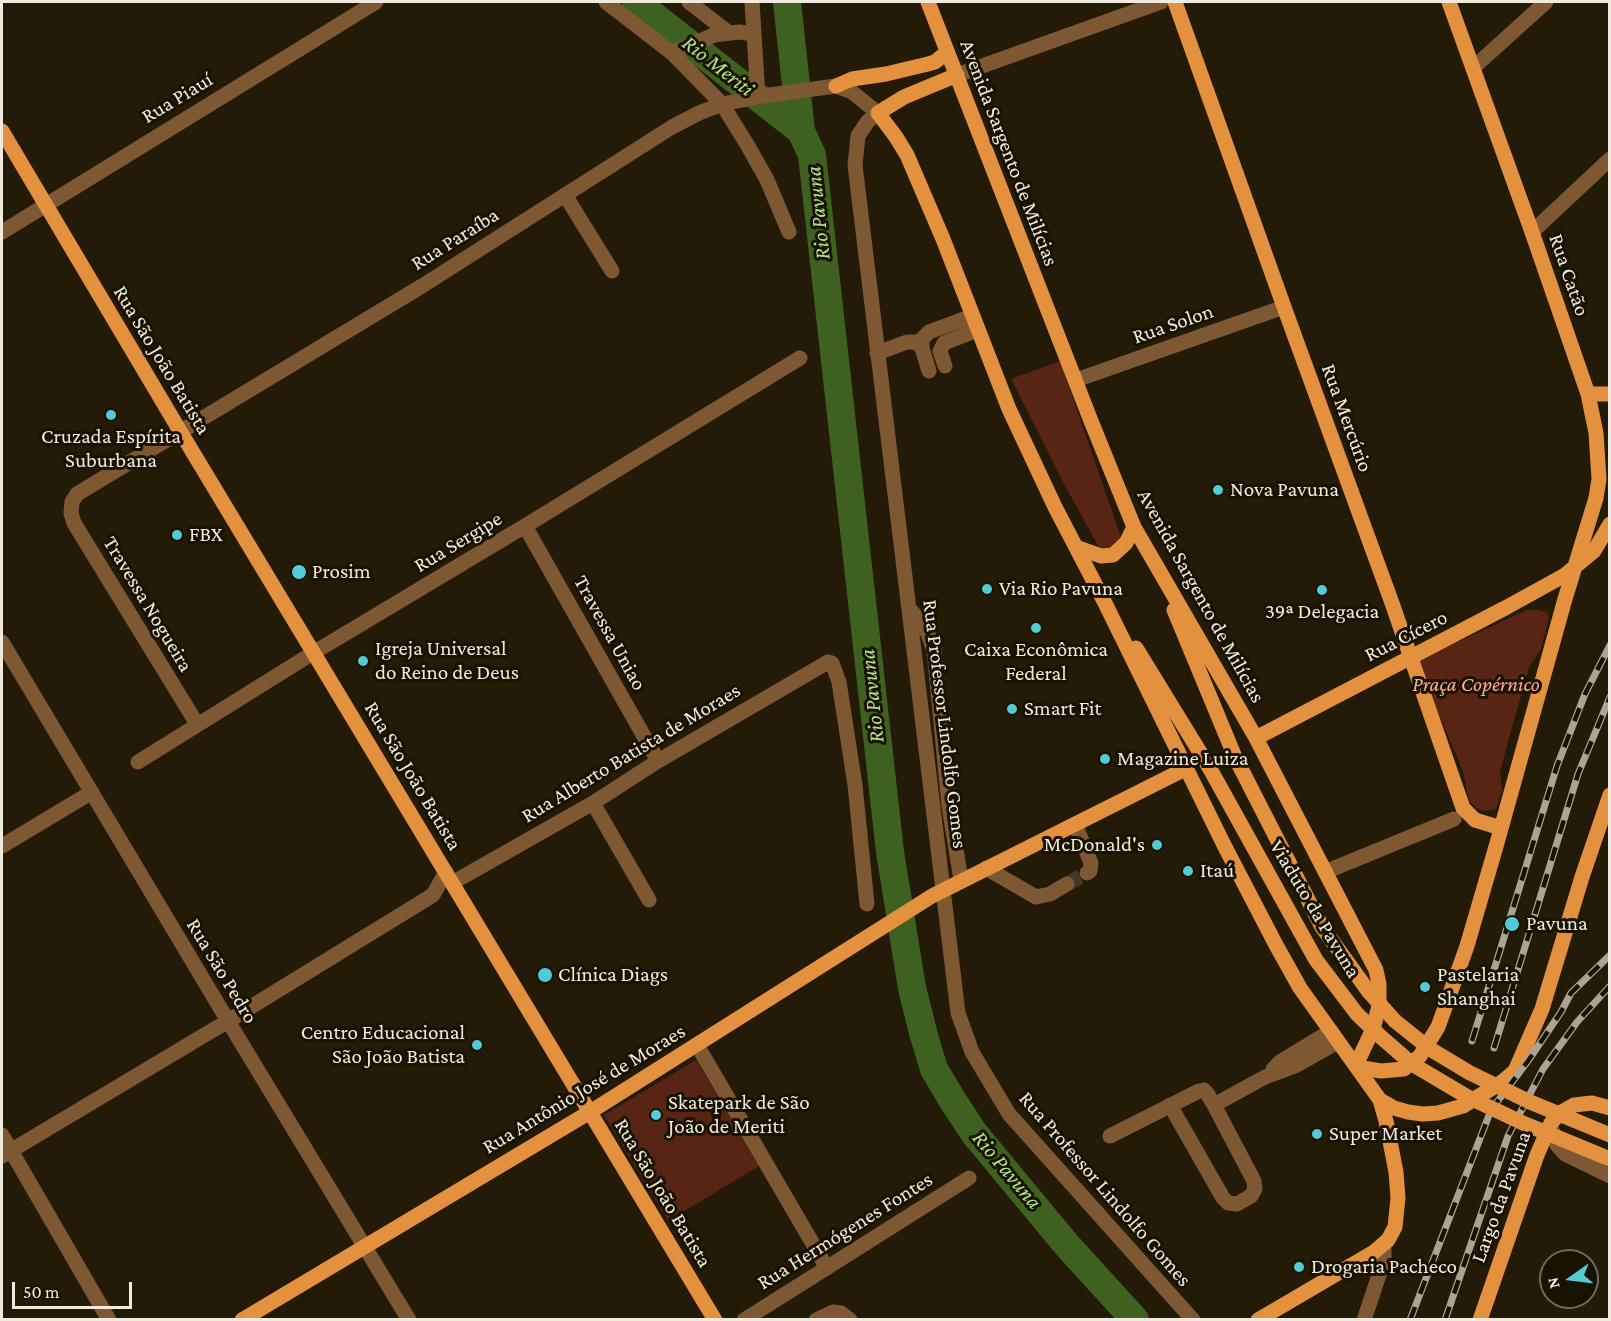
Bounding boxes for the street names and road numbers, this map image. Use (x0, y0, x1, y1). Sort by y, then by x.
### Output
street label: Avenida Sargento de Milícias (954, 36, 1064, 270)
street label: Rua Piauí (137, 67, 217, 129)
street label: Rua Paraíba (406, 202, 504, 276)
street label: Rua Catão (1543, 231, 1595, 319)
street label: Rua São João Batista (108, 281, 216, 439)
street label: Rua Solon (1129, 298, 1217, 350)
street label: Rua Mercúrio (1316, 361, 1378, 475)
street label: Avenida Sargento de Milícias (1132, 485, 1270, 707)
street label: Rua Sergipe (409, 506, 507, 578)
street label: Travessa Nogueira (98, 532, 198, 676)
street label: Travessa Uniao (568, 571, 652, 695)
street label: Rua Professor Lindolfo Gomes (917, 598, 973, 850)
street label: Rua Cícero (1360, 604, 1452, 668)
street label: Rua Alberto Batista de Moraes (517, 678, 745, 828)
street label: Rua São João Batista (359, 697, 467, 855)
street label: Viaduto da Pavuna (1264, 835, 1366, 983)
street label: Rua São Pedro (181, 914, 263, 1028)
street label: Rua Antônio José de Moraes (478, 1018, 690, 1160)
street label: Rua Professor Lindolfo Gomes (1013, 1086, 1197, 1292)
street label: Rua São João Batista (609, 1114, 717, 1272)
street label: Largo da Pavuna (1466, 1128, 1536, 1266)
street label: Rua Hermógenes Fontes (753, 1167, 937, 1295)

